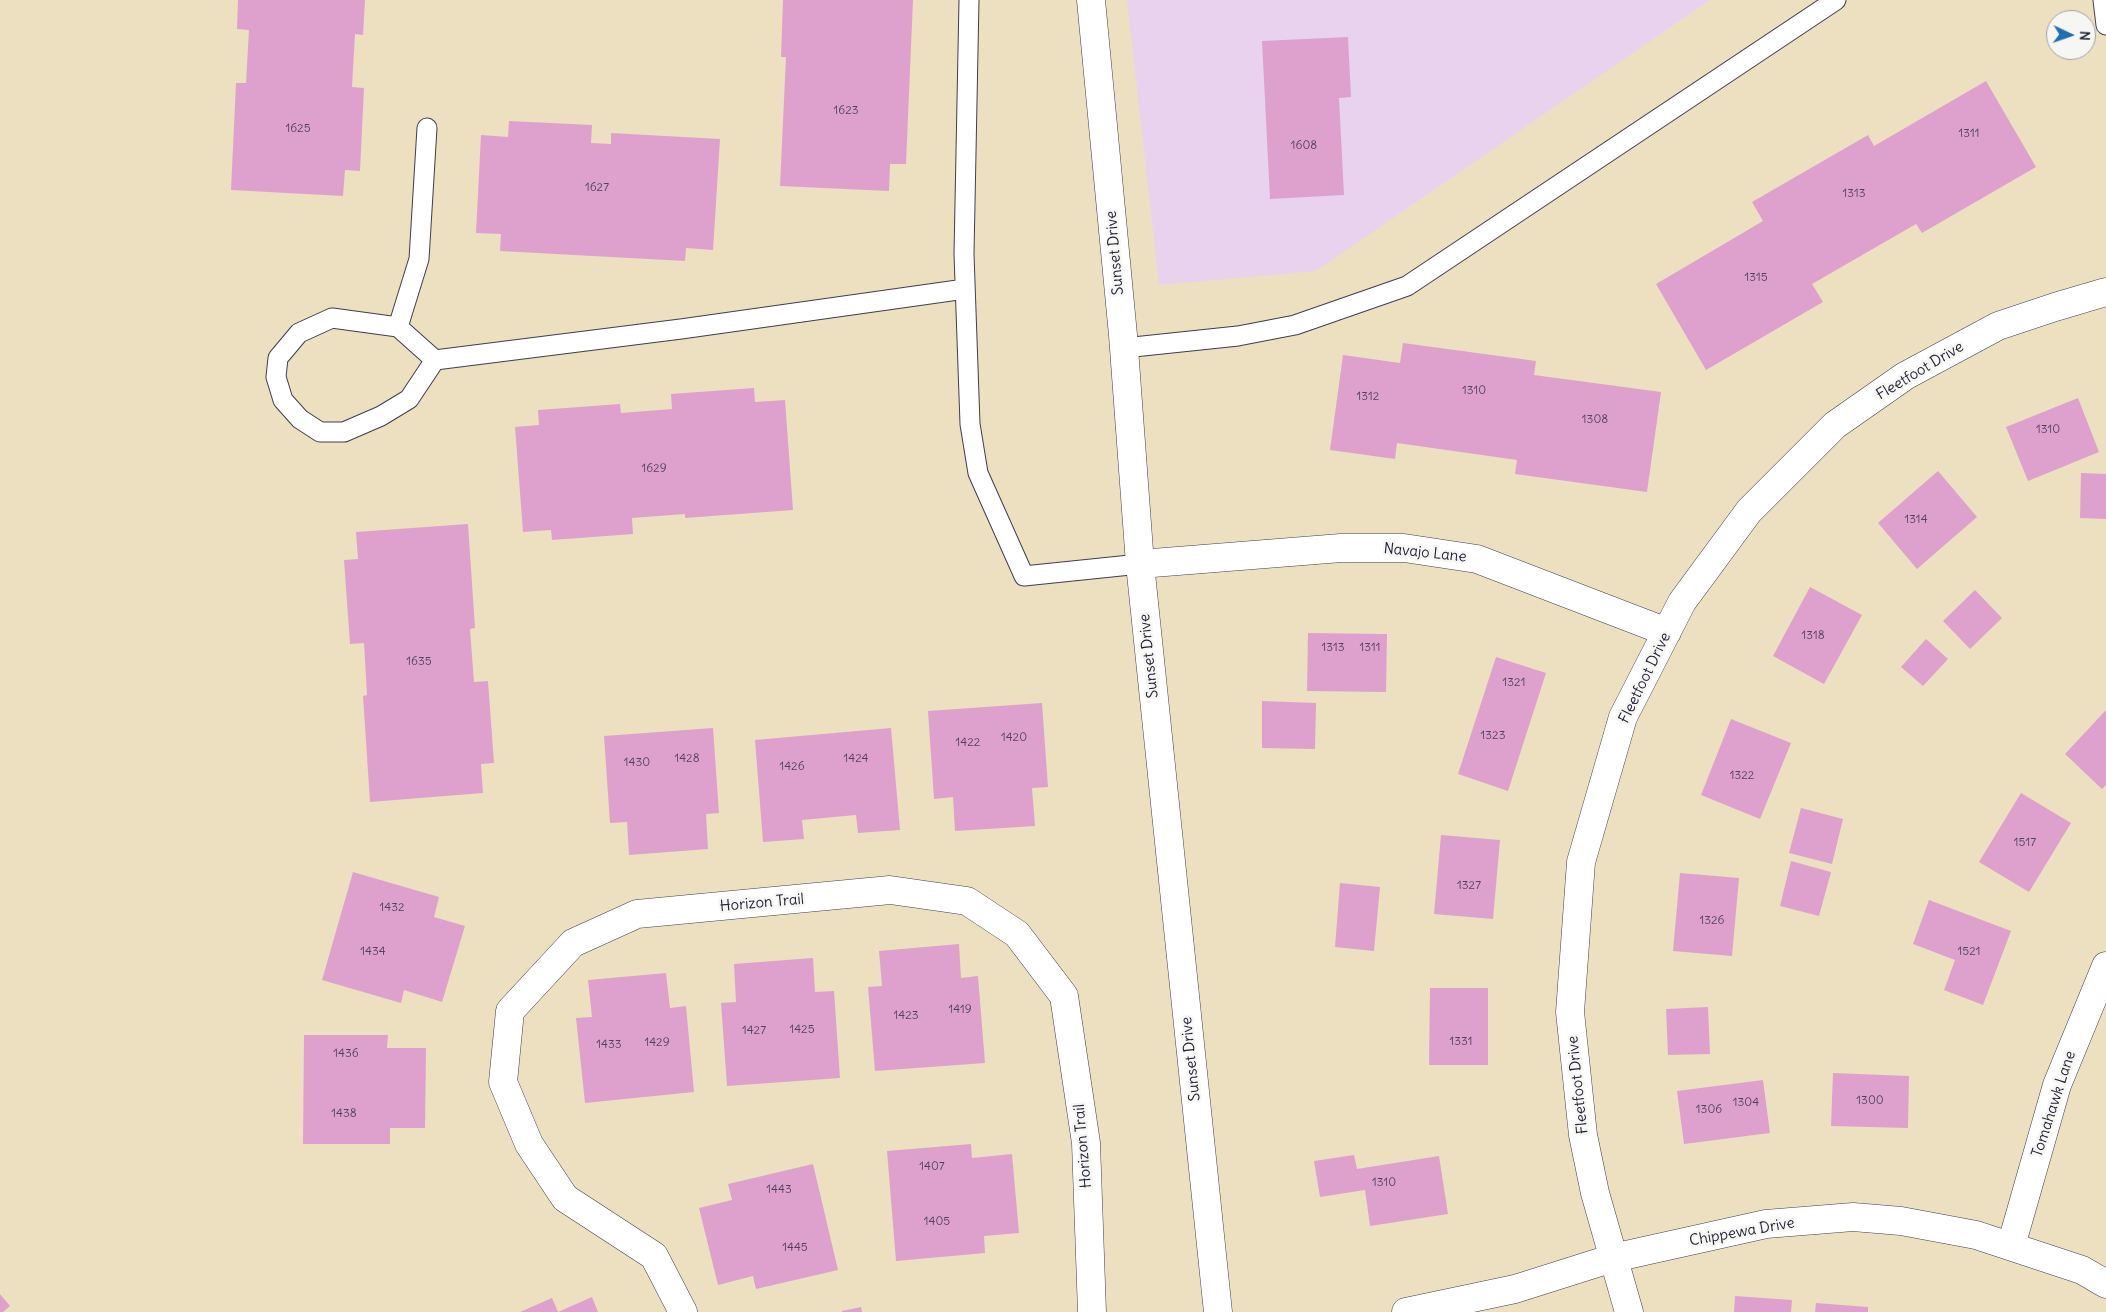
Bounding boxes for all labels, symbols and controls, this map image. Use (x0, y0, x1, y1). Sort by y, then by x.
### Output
north arrow (2046, 10, 2096, 60)
text: N (2076, 30, 2094, 41)
house number: 1623 (833, 104, 859, 118)
house number: 1625 (285, 122, 311, 136)
house number: 1311 (1959, 127, 1979, 141)
house number: 1608 (1291, 139, 1317, 153)
house number: 1627 (585, 181, 609, 195)
house number: 1313 (1842, 187, 1866, 201)
street label: Sunset Drive (1102, 210, 1128, 296)
house number: 1315 (1744, 271, 1768, 285)
street label: Fleetfoot Drive (1873, 338, 1967, 404)
house number: 1310 (1462, 384, 1486, 398)
house number: 1312 (1357, 390, 1379, 404)
house number: 1308 (1582, 413, 1608, 427)
house number: 1310 (2036, 423, 2060, 437)
house number: 1629 (641, 462, 667, 476)
house number: 1314 (1904, 513, 1928, 527)
street label: Navajo Lane (1383, 540, 1467, 566)
street label: Sunset Drive (1136, 613, 1162, 699)
house number: 1318 (1801, 629, 1825, 643)
street label: Fleetfoot Drive (1615, 630, 1675, 726)
house number: 1313 (1321, 641, 1345, 655)
house number: 1311 (1360, 641, 1380, 655)
house number: 1635 (406, 655, 432, 669)
house number: 1321 (1503, 676, 1525, 690)
house number: 1323 (1481, 729, 1505, 743)
house number: 1420 (1001, 731, 1027, 745)
house number: 1422 (956, 736, 980, 750)
house number: 1428 (674, 752, 700, 766)
house number: 1424 (843, 752, 869, 766)
house number: 1430 (624, 756, 650, 770)
house number: 1426 (779, 760, 805, 774)
house number: 1322 (1730, 769, 1754, 783)
house number: 1517 (2014, 836, 2036, 850)
house number: 1327 (1457, 879, 1481, 893)
street label: Horizon Trail (719, 890, 805, 916)
house number: 1432 (379, 901, 405, 915)
house number: 1326 (1699, 914, 1725, 928)
house number: 1434 (360, 945, 386, 959)
house number: 1521 (1957, 945, 1981, 959)
house number: 1419 (948, 1003, 972, 1017)
house number: 1423 (893, 1009, 919, 1023)
street label: Sunset Drive (1178, 1016, 1204, 1102)
house number: 1425 (789, 1023, 815, 1037)
house number: 1427 (742, 1024, 766, 1038)
house number: 1331 (1449, 1035, 1473, 1049)
street label: Fleetfoot Drive (1564, 1035, 1592, 1135)
house number: 1429 (644, 1036, 670, 1050)
house number: 1433 (596, 1038, 622, 1052)
house number: 1436 (333, 1047, 359, 1061)
street label: Tomahawk Lane (2028, 1049, 2080, 1159)
house number: 1300 (1856, 1094, 1884, 1108)
house number: 1304 (1733, 1096, 1759, 1110)
street label: Horizon Trail (1070, 1103, 1096, 1189)
house number: 1306 (1696, 1103, 1722, 1117)
house number: 1438 (331, 1107, 357, 1121)
house number: 1407 (919, 1160, 945, 1174)
house number: 1310 (1372, 1176, 1396, 1190)
house number: 1443 (766, 1183, 792, 1197)
street label: Chippewa Drive (1688, 1214, 1796, 1250)
house number: 1405 (924, 1215, 950, 1229)
house number: 1445 (782, 1241, 808, 1255)

